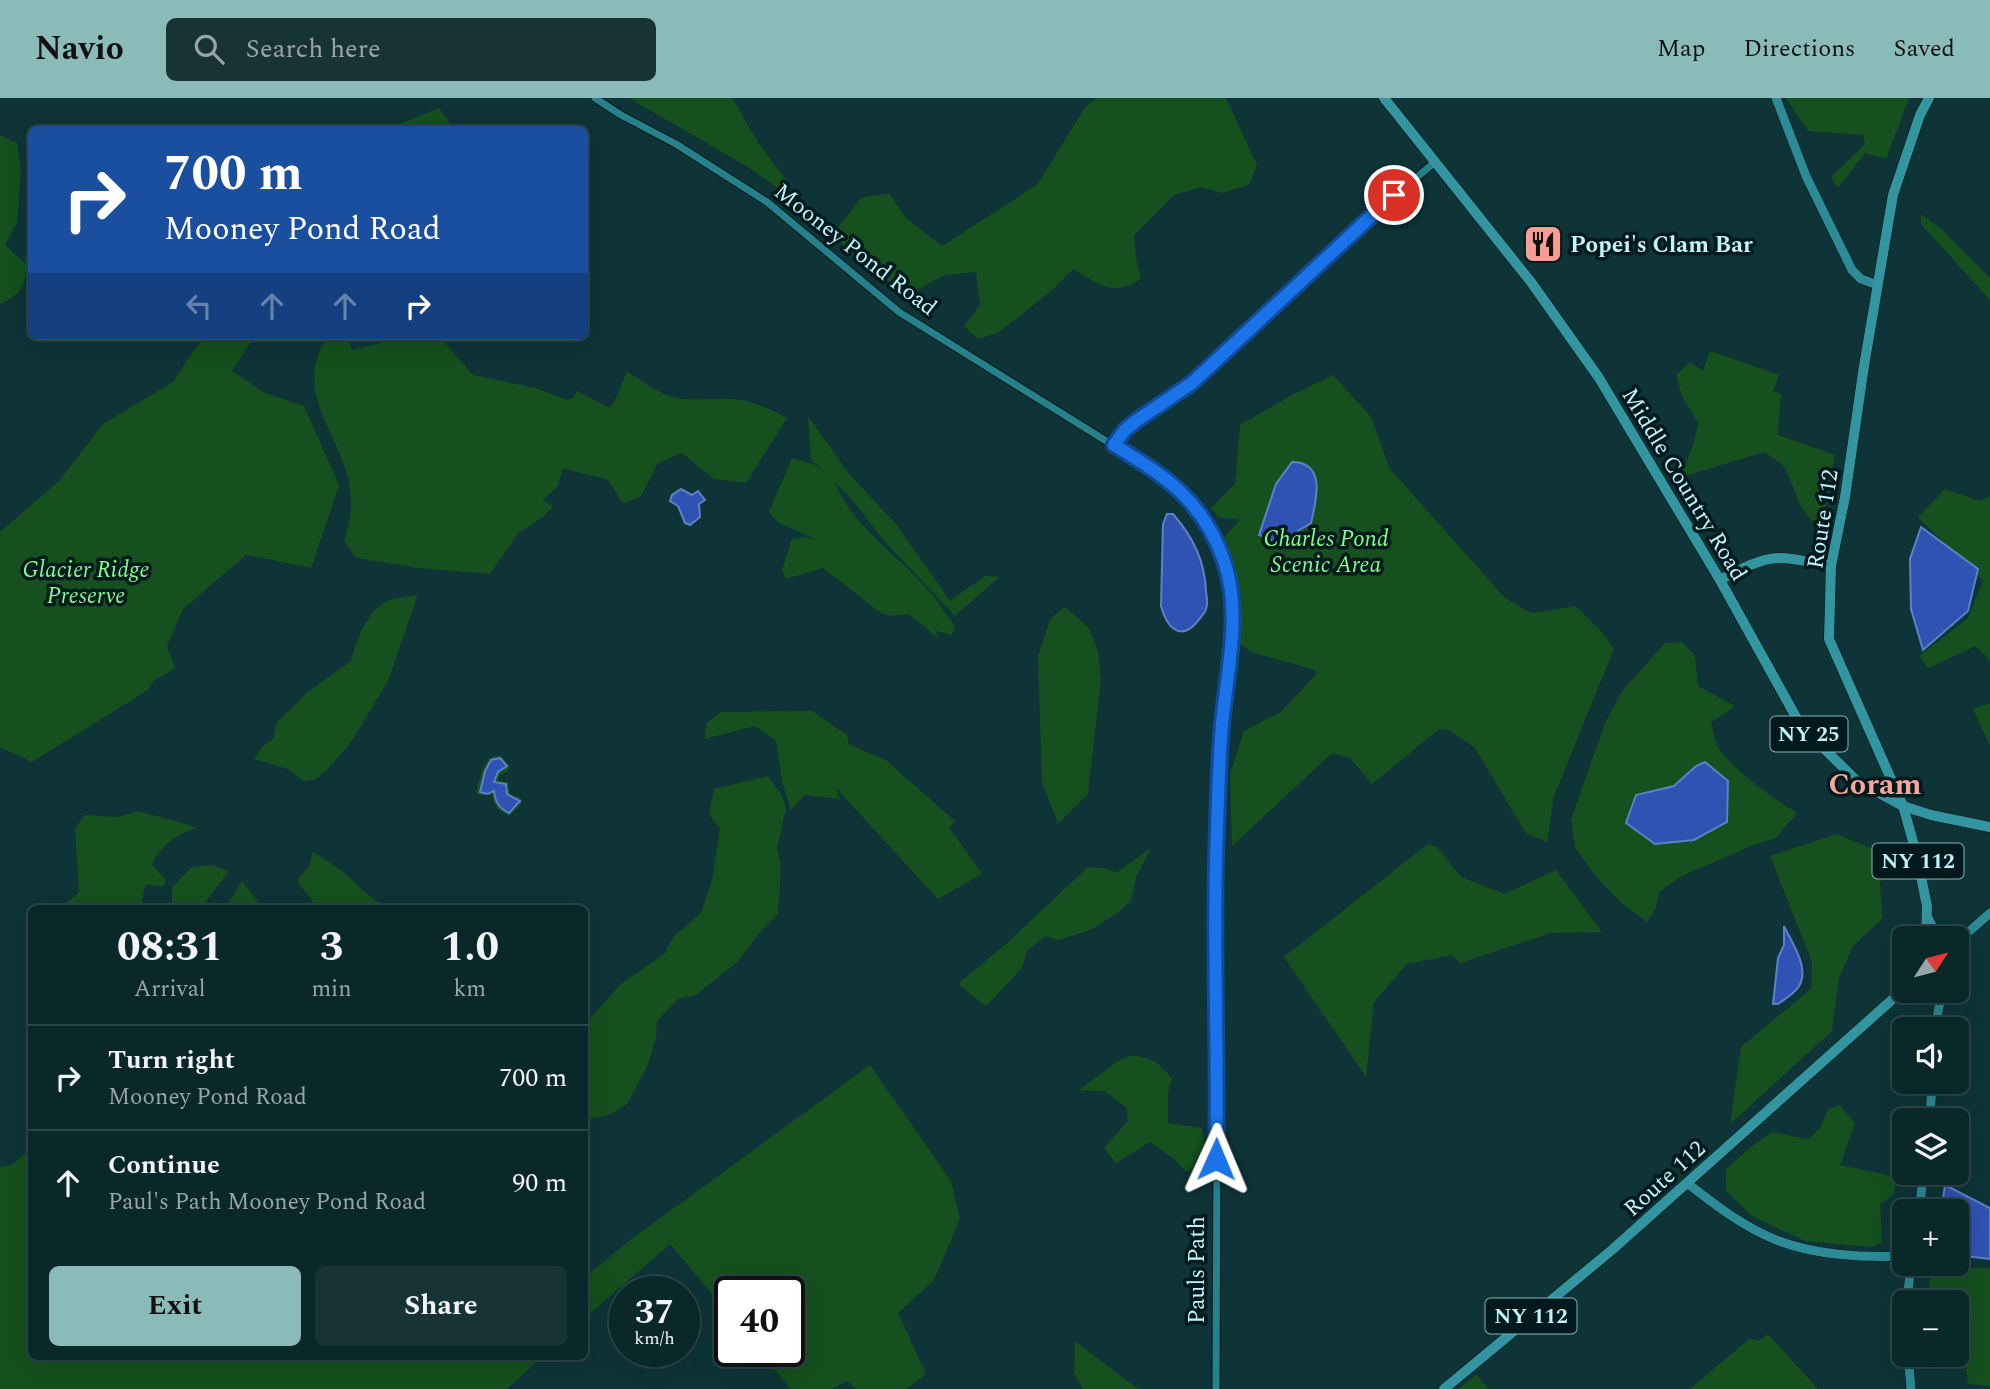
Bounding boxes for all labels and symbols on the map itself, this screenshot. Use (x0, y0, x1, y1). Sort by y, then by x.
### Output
pin (1364, 165, 1424, 225)
street label: Mooney Pond Road (766, 175, 944, 325)
restaurant icon: Popei's Clam Bar (1522, 223, 1564, 265)
place label: Popei's Clam Bar (1570, 228, 1753, 263)
street label: Middle Country Road (1612, 381, 1755, 588)
street label: Route 112 (1798, 467, 1849, 571)
park label: Charles Pond Scenic Area (1263, 522, 1389, 583)
park label: Glacier Ridge Preserve (23, 553, 149, 614)
road number: NY 25 (1770, 716, 1848, 752)
district label: Coram (1828, 762, 1922, 808)
road number: NY 112 (1872, 844, 1964, 878)
north arrow (1892, 926, 1969, 1003)
position arrow (1179, 1122, 1253, 1196)
street label: Route 112 (1616, 1133, 1714, 1226)
street label: Pauls Path (1180, 1216, 1215, 1324)
speed limit sign: 40 (714, 1276, 805, 1367)
road number: NY 112 (1486, 1298, 1576, 1334)

